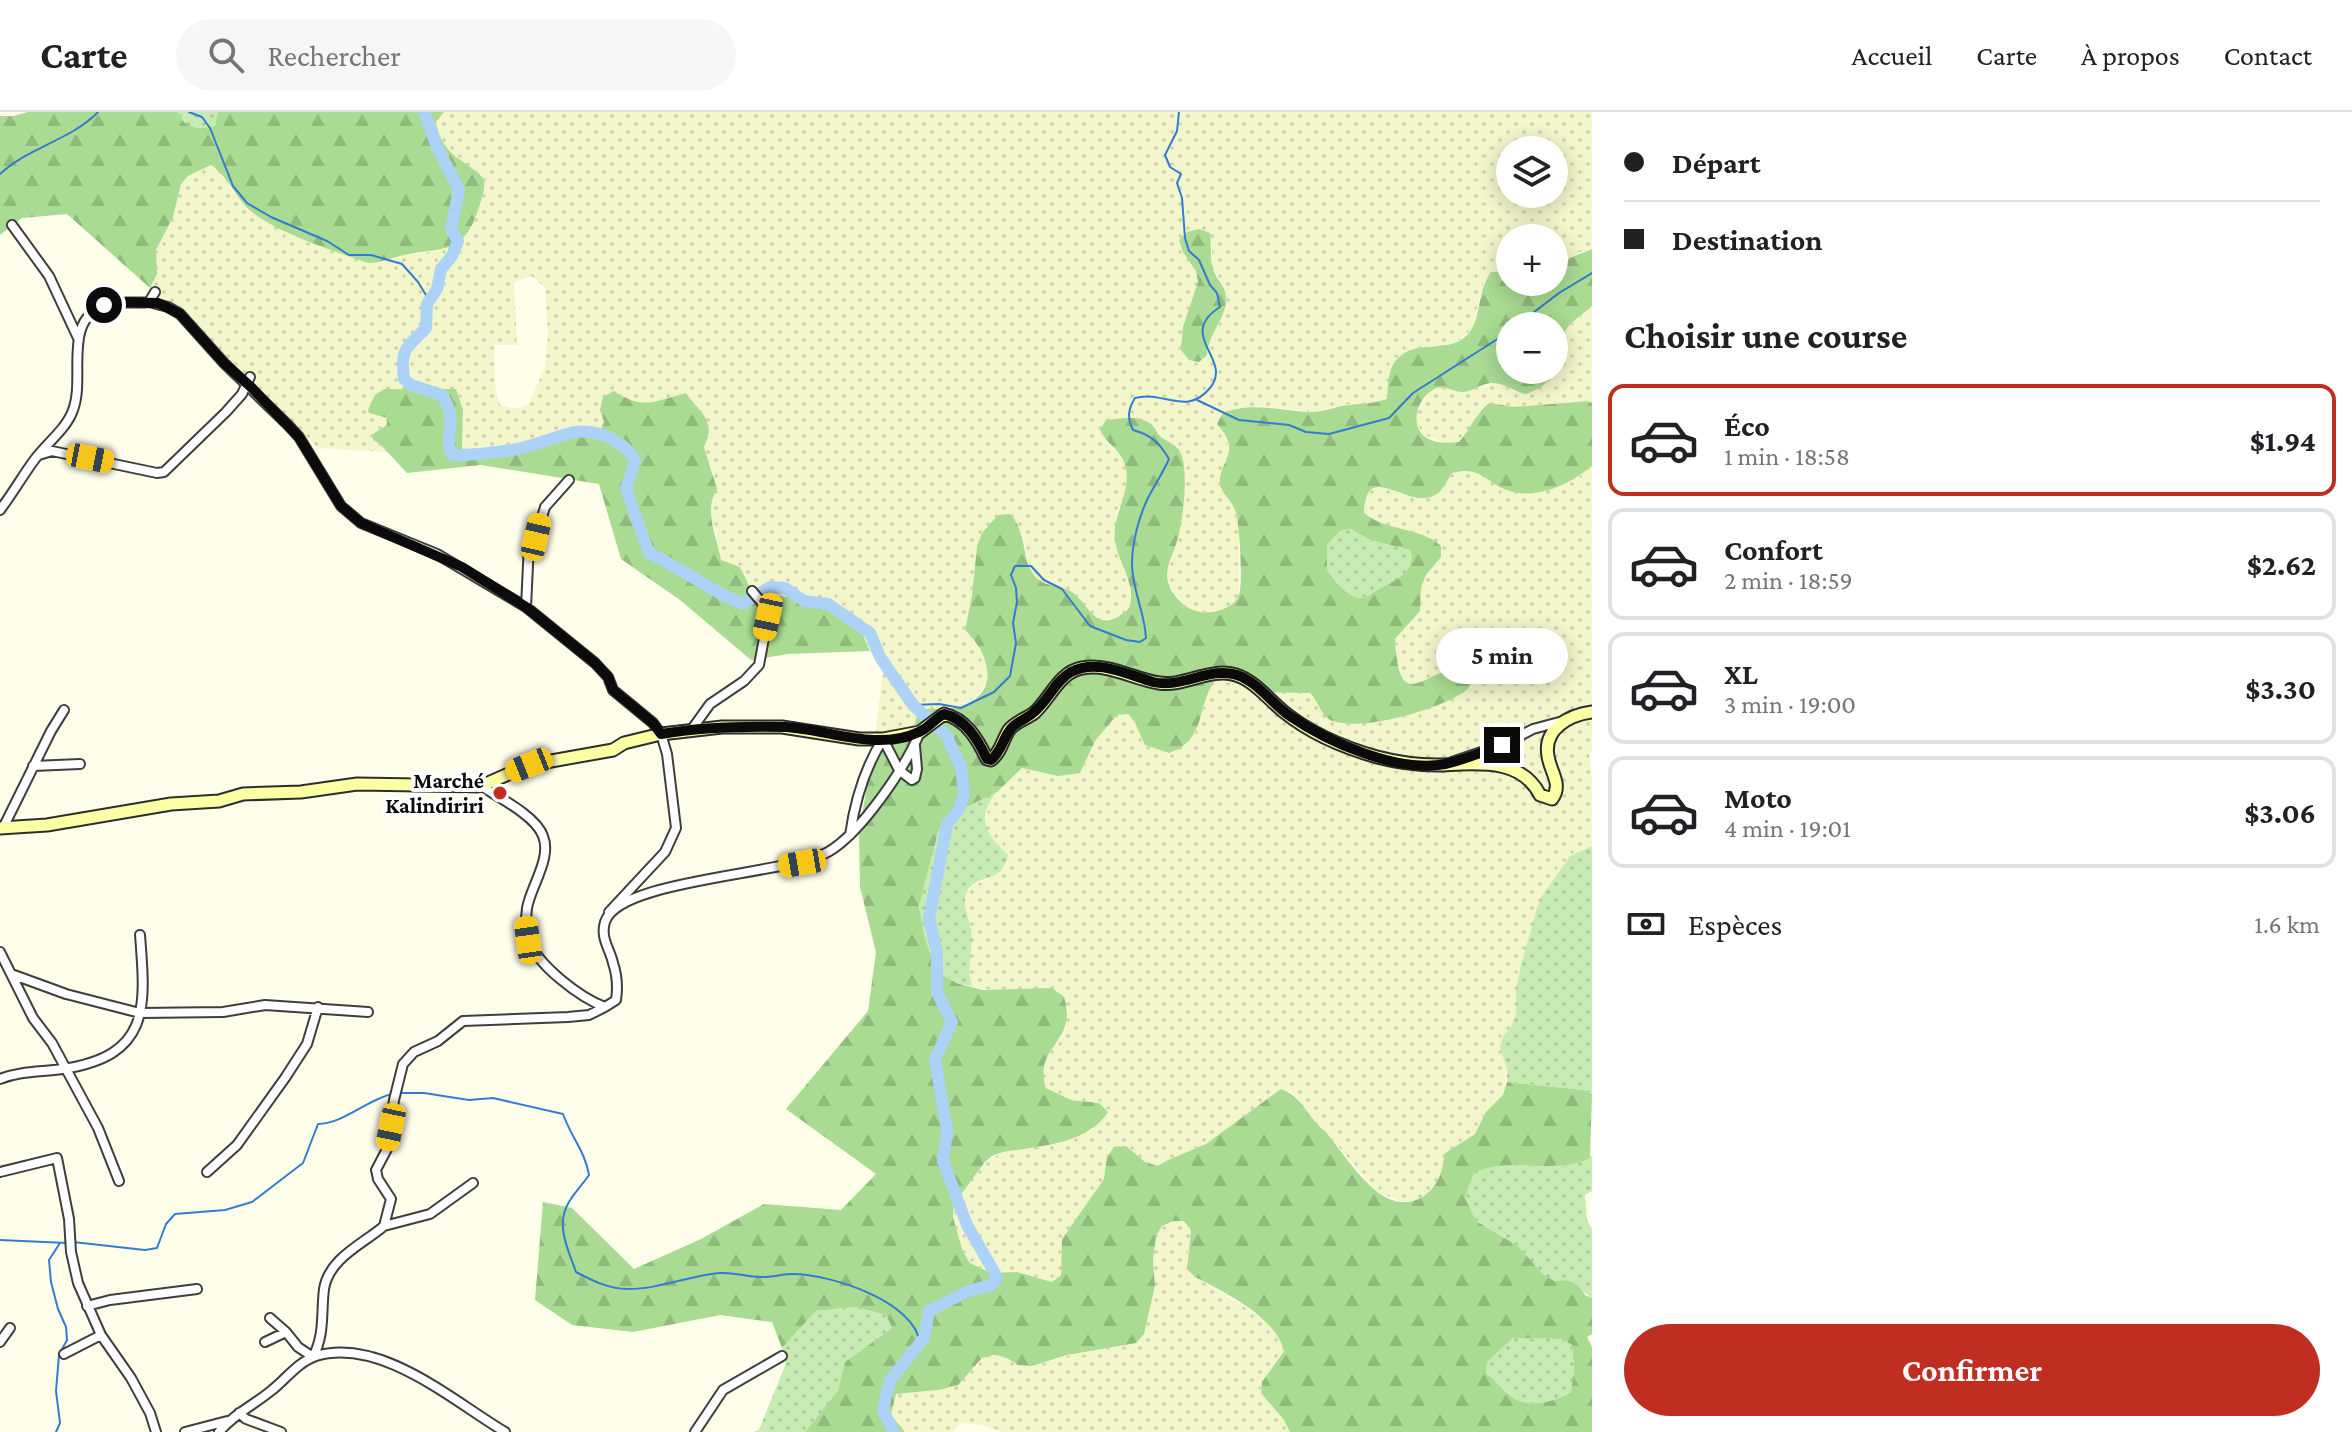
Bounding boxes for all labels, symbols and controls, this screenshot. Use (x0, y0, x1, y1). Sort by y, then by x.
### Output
search box (176, 19, 736, 91)
icon: search (204, 33, 248, 77)
text: Carte (40, 34, 128, 76)
text: Rechercher (268, 39, 401, 72)
text: Accueil (1852, 40, 1932, 71)
text: Carte (1976, 40, 2037, 71)
text: À propos (2081, 40, 2180, 71)
text: Contact (2224, 40, 2312, 71)
map controls (1496, 136, 1568, 384)
button: layers (1496, 136, 1568, 208)
text: Départ (1672, 146, 1761, 179)
text: Destination (1672, 223, 1823, 256)
button: + (1496, 224, 1568, 296)
route start (86, 287, 122, 323)
button: − (1496, 312, 1568, 384)
text: Choisir une course (1624, 316, 1907, 356)
icon: car (1628, 404, 1700, 476)
text: Éco (1724, 409, 1770, 442)
text: $1.94 (2250, 424, 2316, 457)
car (64, 442, 116, 474)
text: 1 min · 18:58 (1724, 442, 1850, 471)
car (519, 511, 553, 563)
icon: car (1628, 528, 1700, 600)
text: Confort (1724, 533, 1823, 566)
text: $2.62 (2247, 548, 2316, 581)
text: 2 min · 18:59 (1724, 566, 1853, 595)
car (751, 591, 785, 643)
callout: 5 min (1436, 629, 1568, 685)
text: 5 min (1471, 641, 1533, 670)
icon: car (1628, 652, 1700, 724)
text: XL (1724, 657, 1758, 690)
text: $3.30 (2245, 672, 2316, 705)
text: 3 min · 19:00 (1724, 690, 1856, 719)
route end (1484, 727, 1520, 763)
car (502, 745, 556, 785)
place label: Marché Kalindiriri (385, 768, 485, 818)
icon: car (1628, 776, 1700, 848)
text: Moto (1724, 781, 1792, 814)
marker: Marché Kalindiriri (491, 784, 509, 802)
text: $3.06 (2244, 796, 2316, 829)
text: 4 min · 19:01 (1724, 814, 1851, 843)
car (776, 847, 828, 879)
icon: cash (1624, 902, 1668, 946)
text: Espèces (1688, 908, 1782, 941)
text: 1.6 km (2254, 910, 2320, 939)
car (513, 915, 543, 965)
car (374, 1101, 408, 1153)
button: Confirmer (1624, 1324, 2320, 1416)

